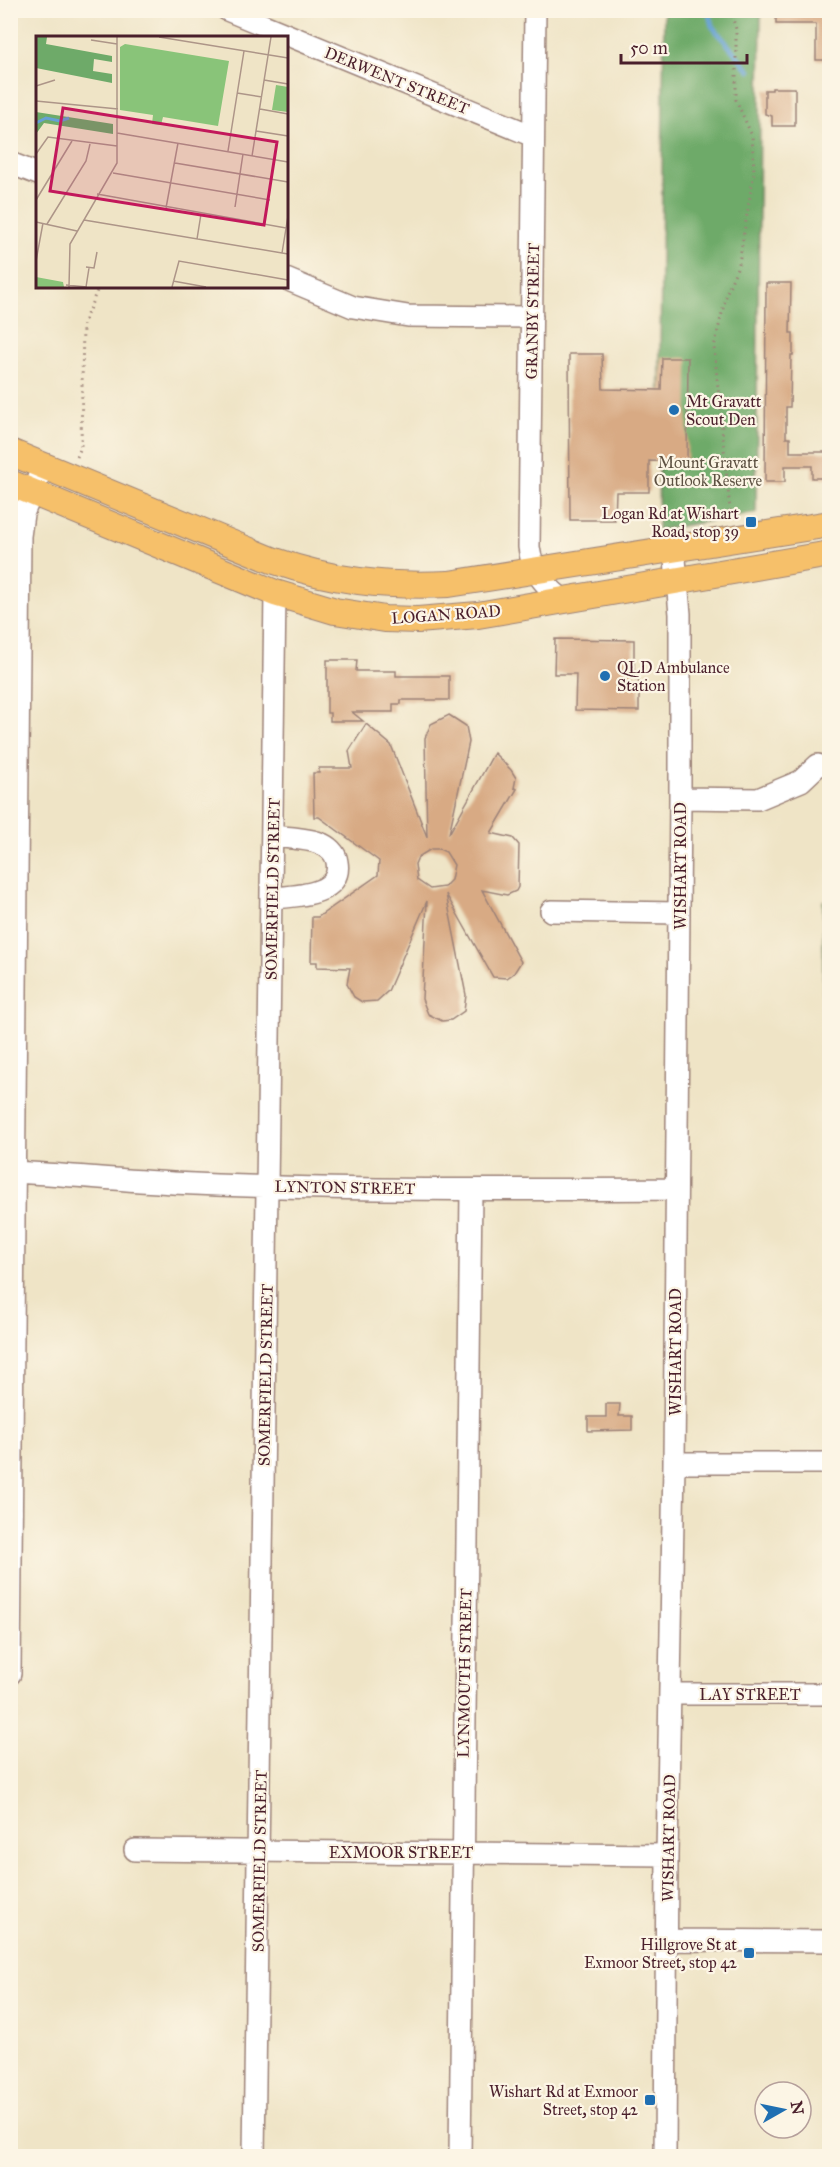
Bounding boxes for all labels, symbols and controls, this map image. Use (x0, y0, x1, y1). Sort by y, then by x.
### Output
scale bar (621, 27, 747, 65)
inset map (36, 36, 288, 288)
text: 50 m (630, 37, 668, 59)
street label: DERWENT STREET (322, 43, 472, 118)
street label: GRANBY STREET (522, 243, 543, 379)
place label: Mt Gravatt Scout Den (686, 392, 762, 429)
marker: Mt Gravatt Scout Den (667, 403, 681, 417)
park label: Mount Gravatt Outlook Reserve (654, 453, 763, 490)
place label: Logan Rd at Wishart Road, stop 39 (601, 504, 739, 541)
marker: Logan Rd at Wishart Road, stop 39 (744, 515, 758, 529)
street label: LOGAN ROAD (391, 601, 501, 628)
place label: QLD Ambulance Station (617, 658, 730, 695)
marker: QLD Ambulance Station (598, 669, 612, 683)
street label: SOMERFIELD STREET (261, 798, 284, 980)
street label: WISHART ROAD (671, 802, 690, 930)
street label: LYNTON STREET (275, 1177, 415, 1198)
street label: SOMERFIELD STREET (254, 1284, 277, 1466)
street label: WISHART ROAD (666, 1288, 685, 1416)
street label: LYNMOUTH STREET (454, 1588, 475, 1758)
street label: LAY STREET (699, 1685, 801, 1704)
street label: SOMERFIELD STREET (248, 1770, 271, 1952)
street label: WISHART ROAD (658, 1774, 679, 1902)
street label: EXMOOR STREET (329, 1843, 473, 1862)
place label: Hillgrove St at Exmoor Street, stop 42 (584, 1935, 737, 1972)
marker: Hillgrove St at Exmoor Street, stop 42 (742, 1946, 756, 1960)
north arrow (753, 2080, 813, 2140)
place label: Wishart Rd at Exmoor Street, stop 42 (489, 2082, 638, 2119)
marker: Wishart Rd at Exmoor Street, stop 42 (643, 2093, 657, 2107)
text: N (787, 2100, 808, 2116)

